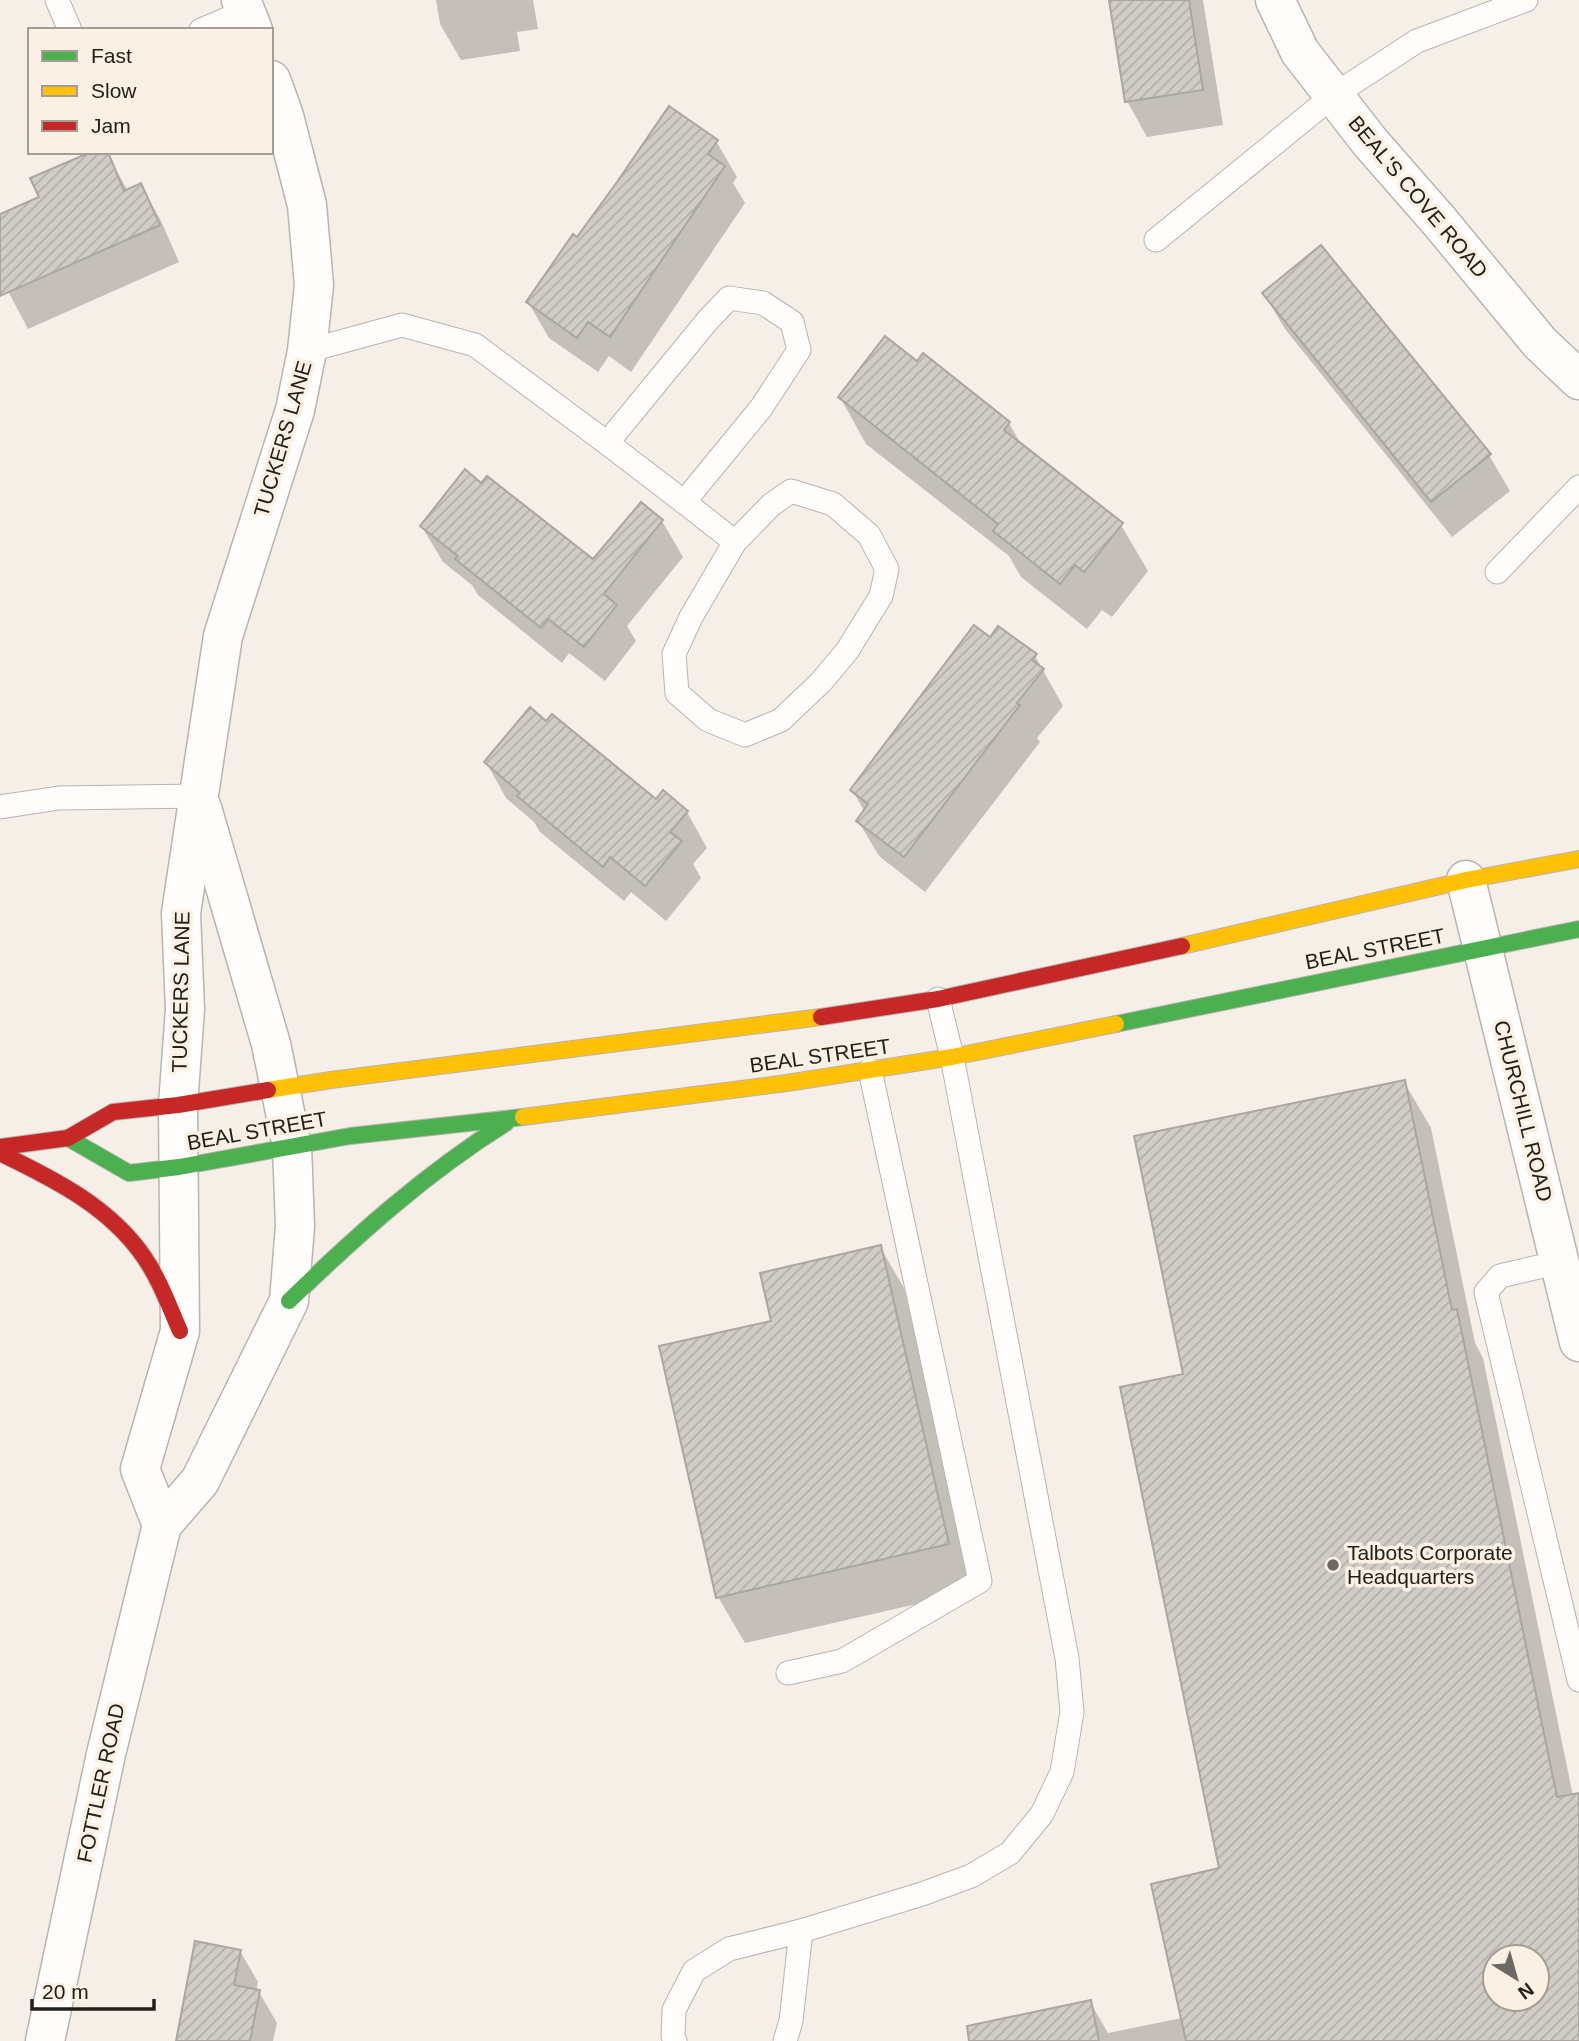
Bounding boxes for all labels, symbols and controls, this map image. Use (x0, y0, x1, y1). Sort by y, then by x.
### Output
legend (28, 28, 273, 154)
text: Fast (91, 44, 132, 67)
text: Slow (91, 79, 137, 102)
street label: BEAL'S COVE ROAD (1344, 111, 1493, 282)
text: Jam (91, 114, 131, 137)
street label: TUCKERS LANE (249, 358, 316, 519)
street label: TUCKERS LANE (168, 911, 193, 1073)
street label: BEAL STREET (1303, 924, 1447, 973)
street label: CHURCHILL ROAD (1490, 1018, 1557, 1204)
street label: BEAL STREET (748, 1034, 892, 1077)
street label: BEAL STREET (185, 1107, 329, 1154)
place label: Talbots Corporate Headquarters (1347, 1541, 1513, 1588)
marker: Talbots Corporate Headquarters (1325, 1557, 1341, 1573)
street label: FOTTLER ROAD (72, 1701, 129, 1865)
north arrow (1481, 1943, 1551, 2013)
scale bar (32, 1968, 154, 2012)
text: N (1514, 1979, 1538, 2004)
text: 20 m (42, 1980, 89, 2003)

